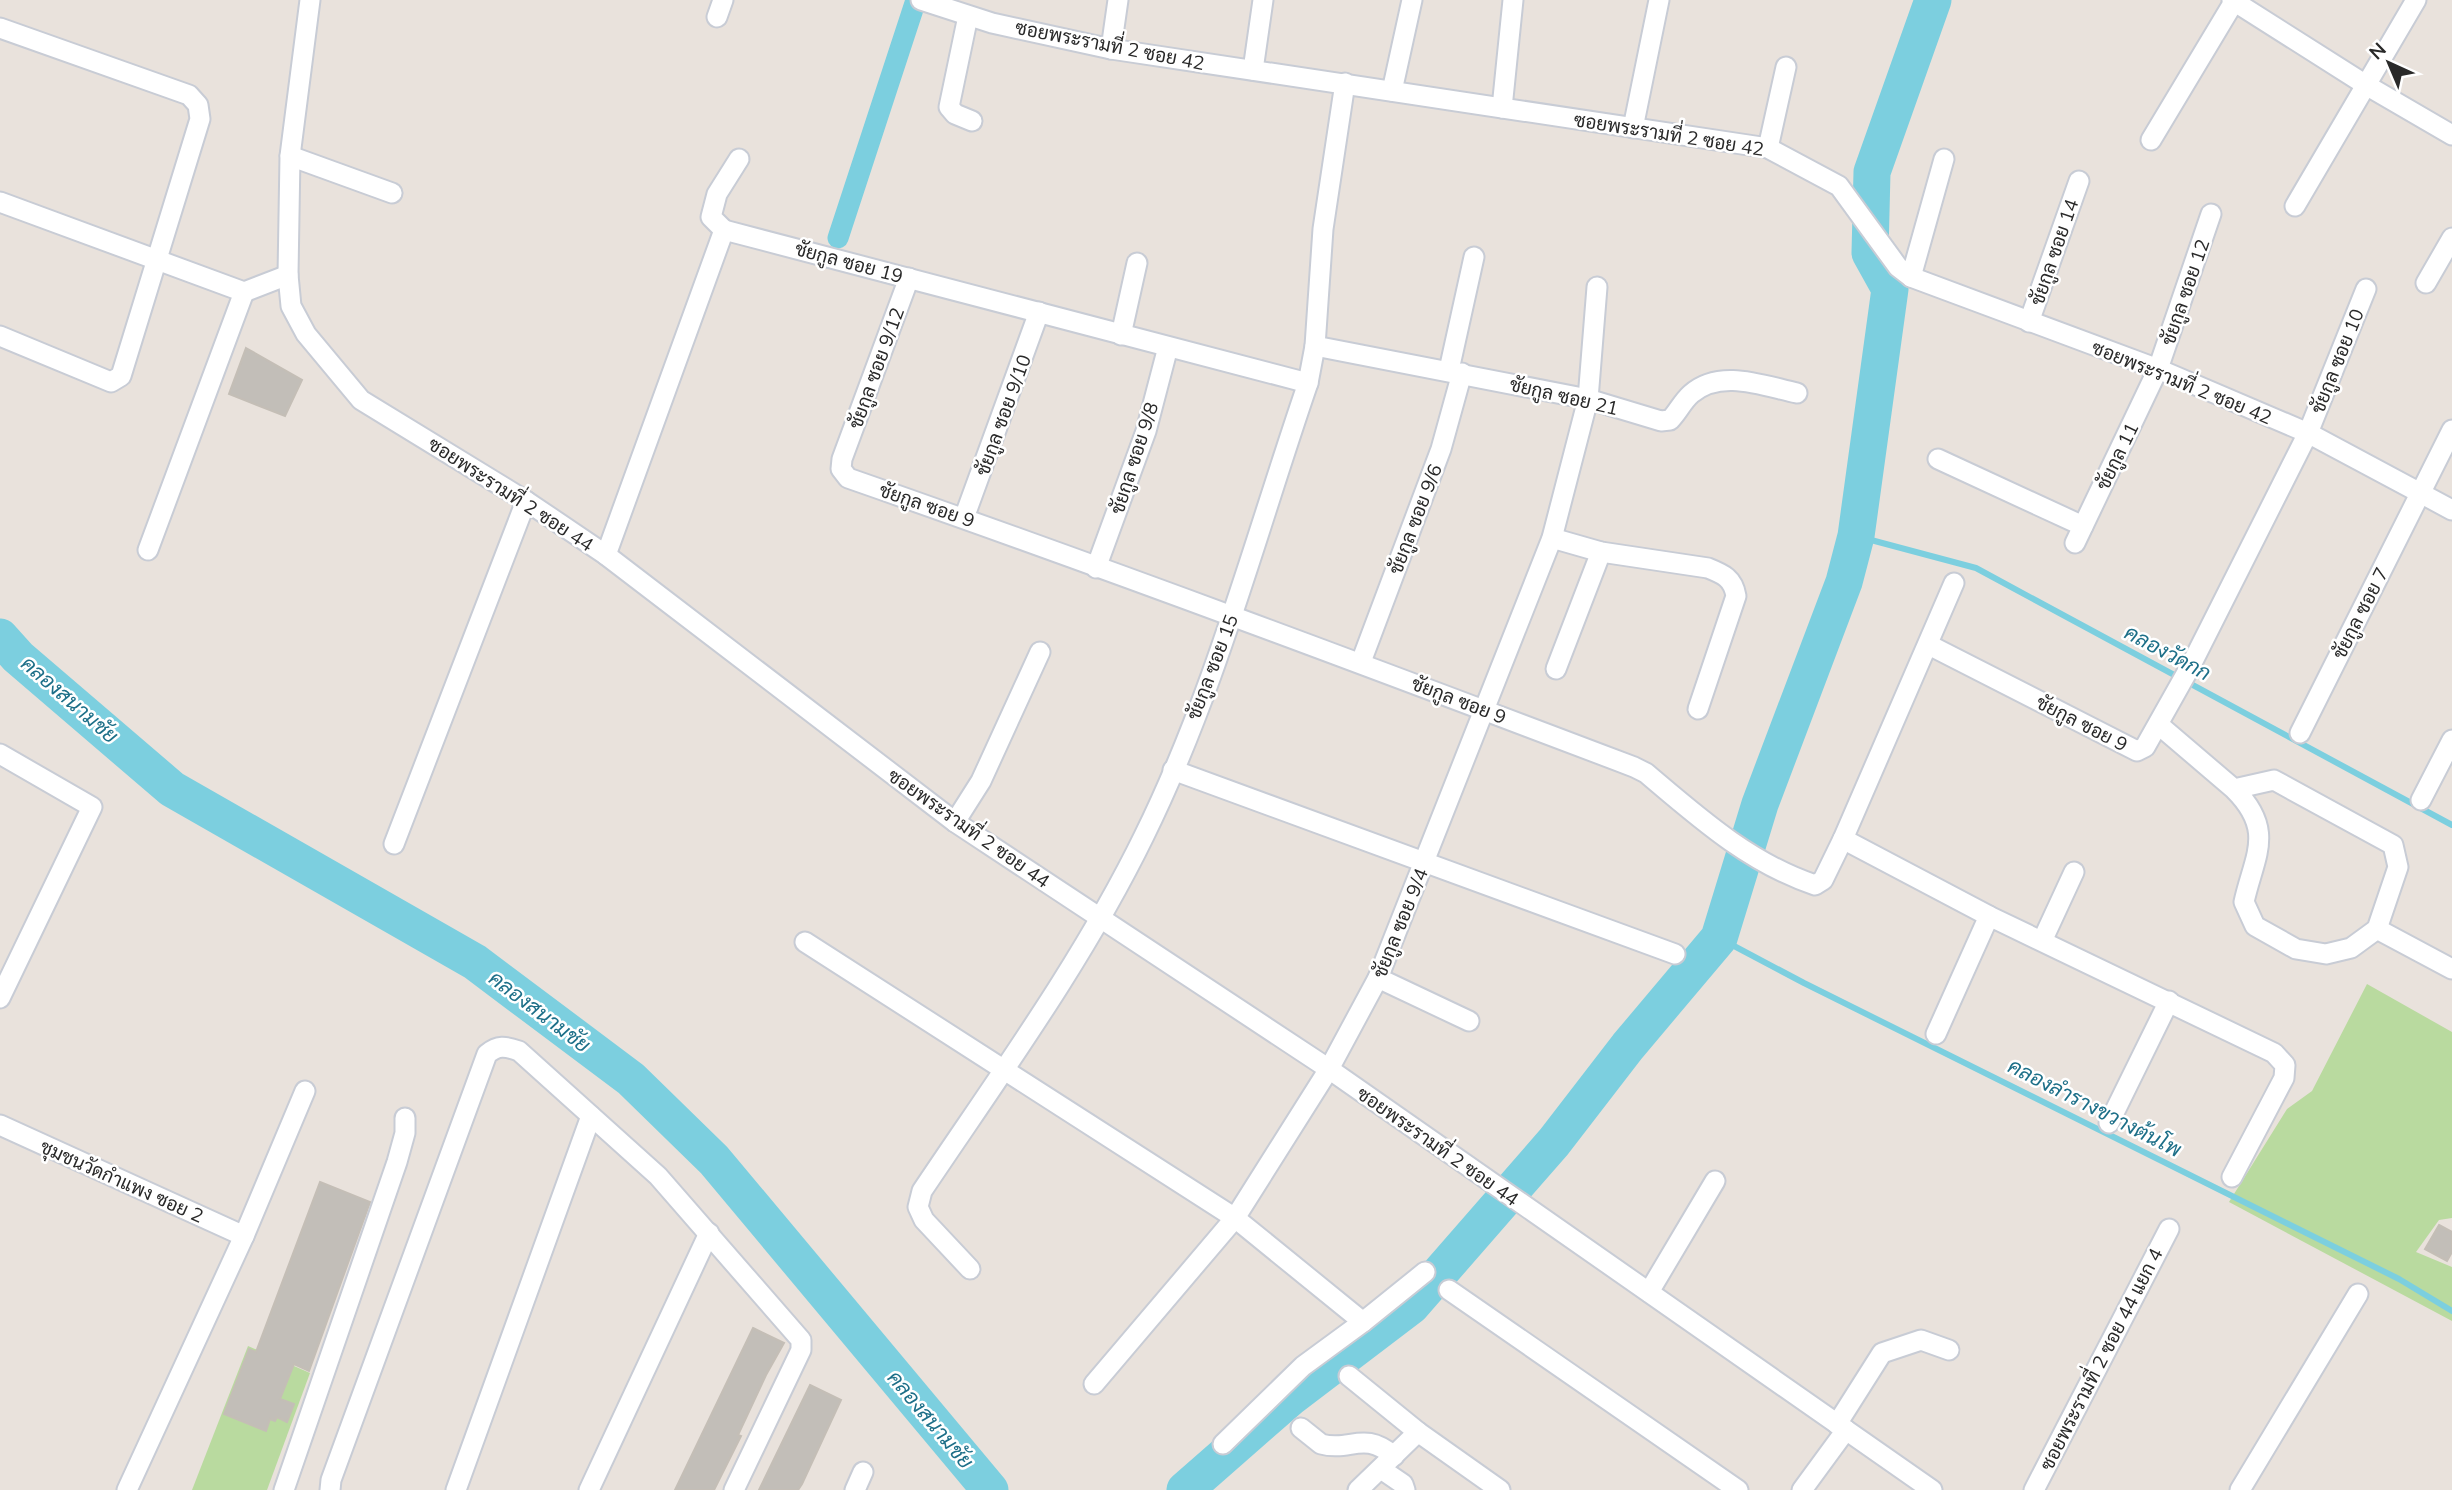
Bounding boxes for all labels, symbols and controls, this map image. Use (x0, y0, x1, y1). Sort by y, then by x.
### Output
street label: ซอยพระรามที่ 2 ซอย 42 (1013, 10, 1208, 75)
north arrow (2354, 28, 2424, 98)
text: N (2364, 37, 2391, 64)
street label: ซอยพระรามที่ 2 ซอย 42 (1572, 102, 1767, 161)
street label: ชัยกูล ซอย 14 (2025, 196, 2085, 309)
street label: ชัยกูล ซอย 19 (792, 236, 906, 290)
street label: ชัยกูล ซอย 12 (2156, 236, 2216, 349)
street label: ชัยกูล ซอย 9/12 (843, 304, 911, 433)
street label: ชัยกูล ซอย 10 (2305, 305, 2371, 418)
street label: ซอยพระรามที่ 2 ซอย 42 (2088, 330, 2277, 429)
street label: ชัยกูล ซอย 9/10 (970, 351, 1038, 480)
street label: ชัยกูล ซอย 21 (1507, 372, 1621, 422)
street label: ชัยกูล ซอย 9/8 (1105, 399, 1165, 518)
street label: ชัยกูล 11 (2090, 418, 2145, 495)
street label: ซอยพระรามที่ 2 ซอย 44 (424, 427, 601, 556)
street label: ชัยกูล ซอย 9/6 (1383, 460, 1449, 578)
street label: ชัยกูล ซอย 9 (875, 477, 978, 534)
street label: ชัยกูล ซอย 7 (2327, 563, 2395, 664)
street label: ชัยกูล ซอย 15 (1181, 611, 1245, 724)
water label: คลองวัดกก (2120, 618, 2216, 686)
water label: คลองสนามชัย (16, 650, 124, 748)
street label: ชัยกูล ซอย 9 (1408, 671, 1510, 731)
street label: ชัยกูล ซอย 9 (2031, 690, 2132, 758)
street label: ซอยพระรามที่ 2 ซอย 44 (883, 759, 1057, 893)
street label: ชัยกูล ซอย 9/4 (1367, 865, 1435, 982)
water label: คลองสนามชัย (484, 964, 596, 1058)
water label: คลองลำรางขวางต้นโพ (2004, 1052, 2186, 1162)
street label: ซอยพระรามที่ 2 ซอย 44 (1352, 1077, 1526, 1211)
street label: ชุมชนวัดกำแพง ซอย 2 (36, 1134, 207, 1229)
street label: ซอยพระรามที่ 2 ซอย 44 แยก 4 (2030, 1242, 2168, 1474)
water label: คลองสนามชัย (882, 1365, 980, 1473)

